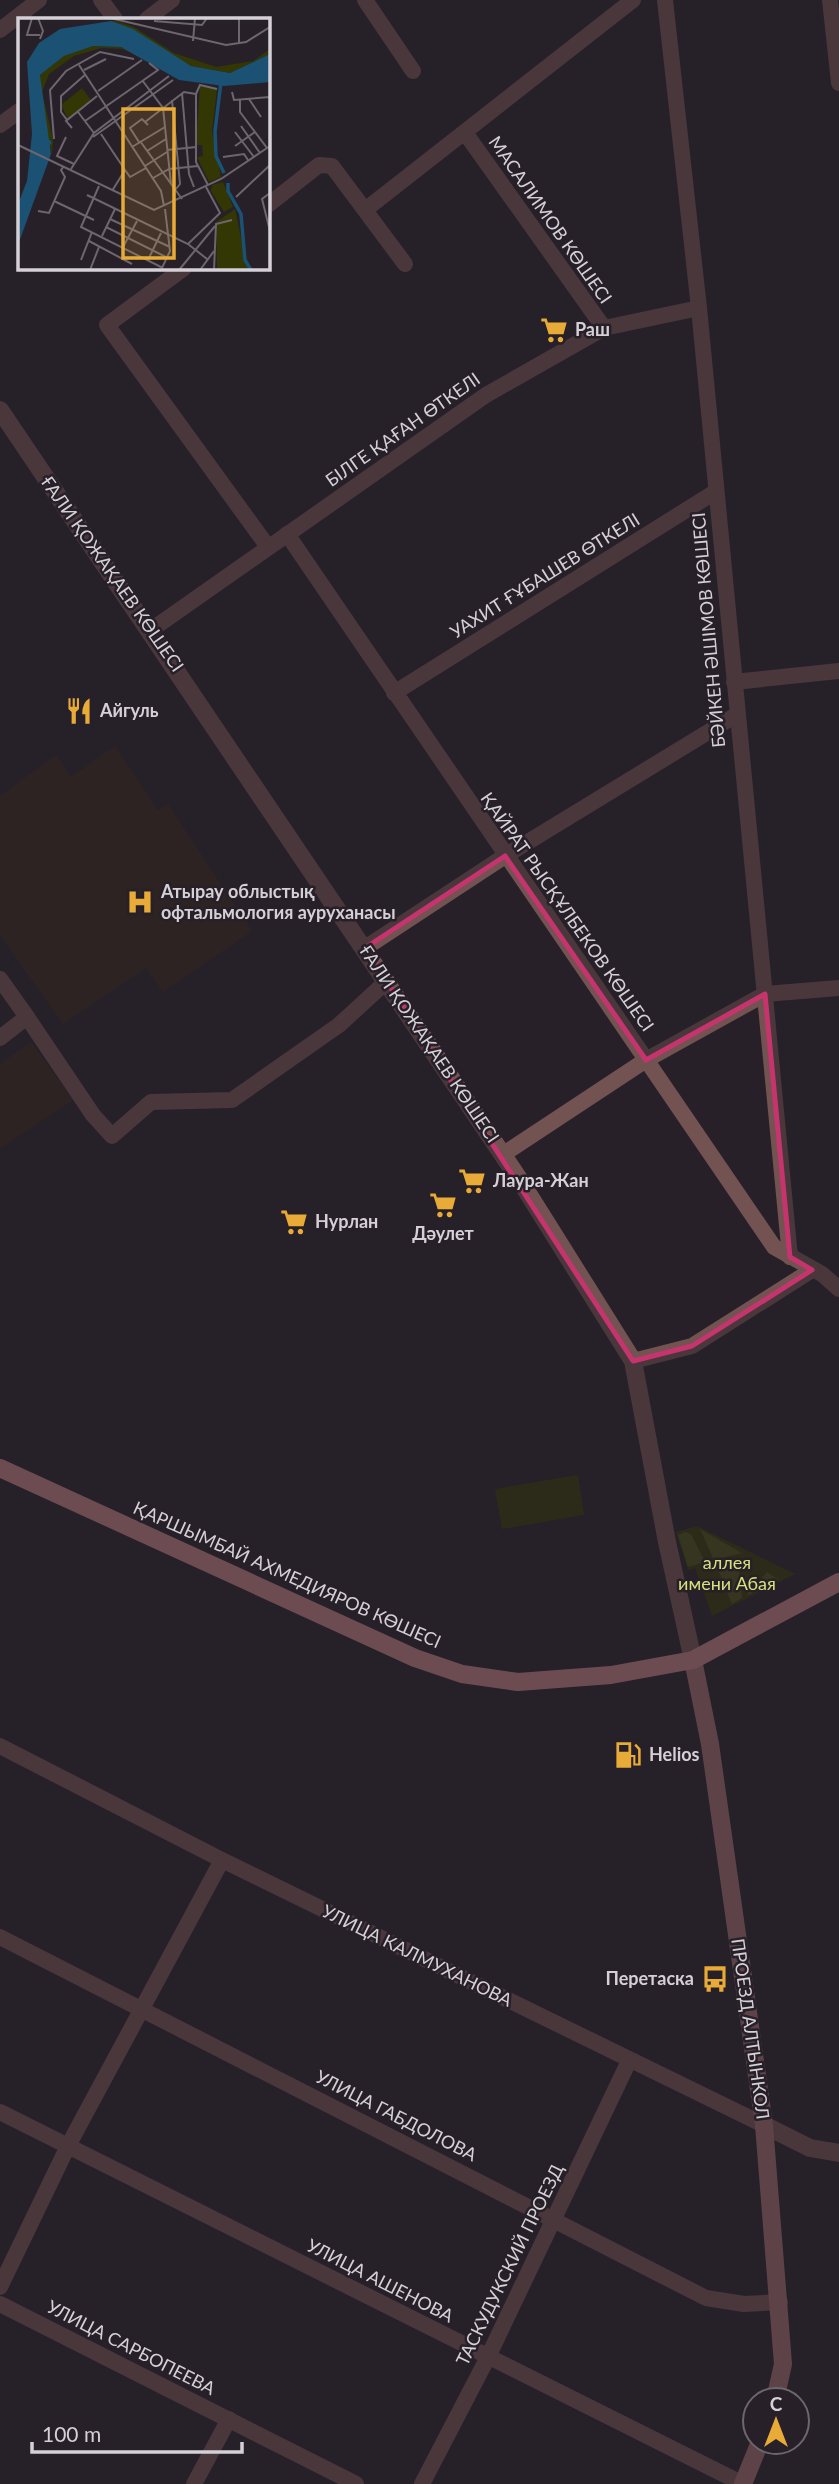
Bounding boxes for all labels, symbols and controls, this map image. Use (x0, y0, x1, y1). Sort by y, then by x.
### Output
inset map (18, 18, 270, 270)
street label: МАСАЛИМОВ КӨШЕСІ (485, 131, 617, 307)
supermarket icon: Раш (539, 315, 569, 345)
place label: Раш (575, 318, 610, 340)
street label: БІЛГЕ ҚАҒАН ӨТКЕЛІ (321, 367, 484, 491)
street label: ҒАЛИ ҚОЖАҚАЕВ КӨШЕСІ (37, 471, 189, 676)
street label: УАХИТ ҒҰБАШЕВ ӨТКЕЛІ (446, 508, 643, 643)
street label: БӘЙКЕН ӘШІМОВ КӨШЕСІ (687, 512, 729, 749)
restaurant icon: Айгуль (64, 696, 94, 726)
place label: Айгуль (99, 699, 159, 721)
street label: ҚАЙРАТ РЫСҚҰЛБЕКОВ КӨШЕСІ (477, 788, 659, 1035)
place label: Атырау облыстық офтальмология ауруханасы (160, 880, 396, 923)
hospital icon: Атырау облыстық офтальмология ауруханасы (125, 887, 155, 917)
street label: ҒАЛИ ҚОЖАҚАЕВ КӨШЕСІ (355, 940, 504, 1147)
supermarket icon: Лаура-Жан (457, 1166, 487, 1196)
place label: Лаура-Жан (492, 1169, 589, 1191)
supermarket icon: Дәулет (428, 1190, 458, 1220)
supermarket icon: Нурлан (279, 1207, 309, 1237)
place label: Нурлан (315, 1210, 378, 1232)
place label: Дәулет (412, 1222, 475, 1244)
street label: ҚАРШЫМБАЙ АХМЕДИЯРОВ КӨШЕСІ (130, 1496, 445, 1652)
park label: аллея имени Абая (678, 1551, 776, 1594)
fuel station icon: Helios (613, 1740, 643, 1770)
place label: Helios (649, 1743, 700, 1765)
street label: УЛИЦА КАЛМУХАНОВА (319, 1899, 517, 2011)
street label: ПРОЕЗД АЛТЫНКОЛ (727, 1937, 775, 2121)
bus stop icon: Перетаска (700, 1964, 730, 1994)
place label: Перетаска (606, 1967, 694, 1989)
street label: УЛИЦА ГАБДОЛОВА (312, 2065, 482, 2166)
street label: ТАСКУДУКСКИЙ ПРОЕЗД (451, 2160, 568, 2369)
street label: УЛИЦА АШЕНОВА (304, 2234, 458, 2327)
street label: УЛИЦА САРБОПЕЕВА (44, 2295, 220, 2400)
north arrow (741, 2386, 811, 2456)
text: С (770, 2392, 783, 2415)
scale bar (32, 2410, 242, 2454)
text: 100 m (42, 2421, 101, 2446)

